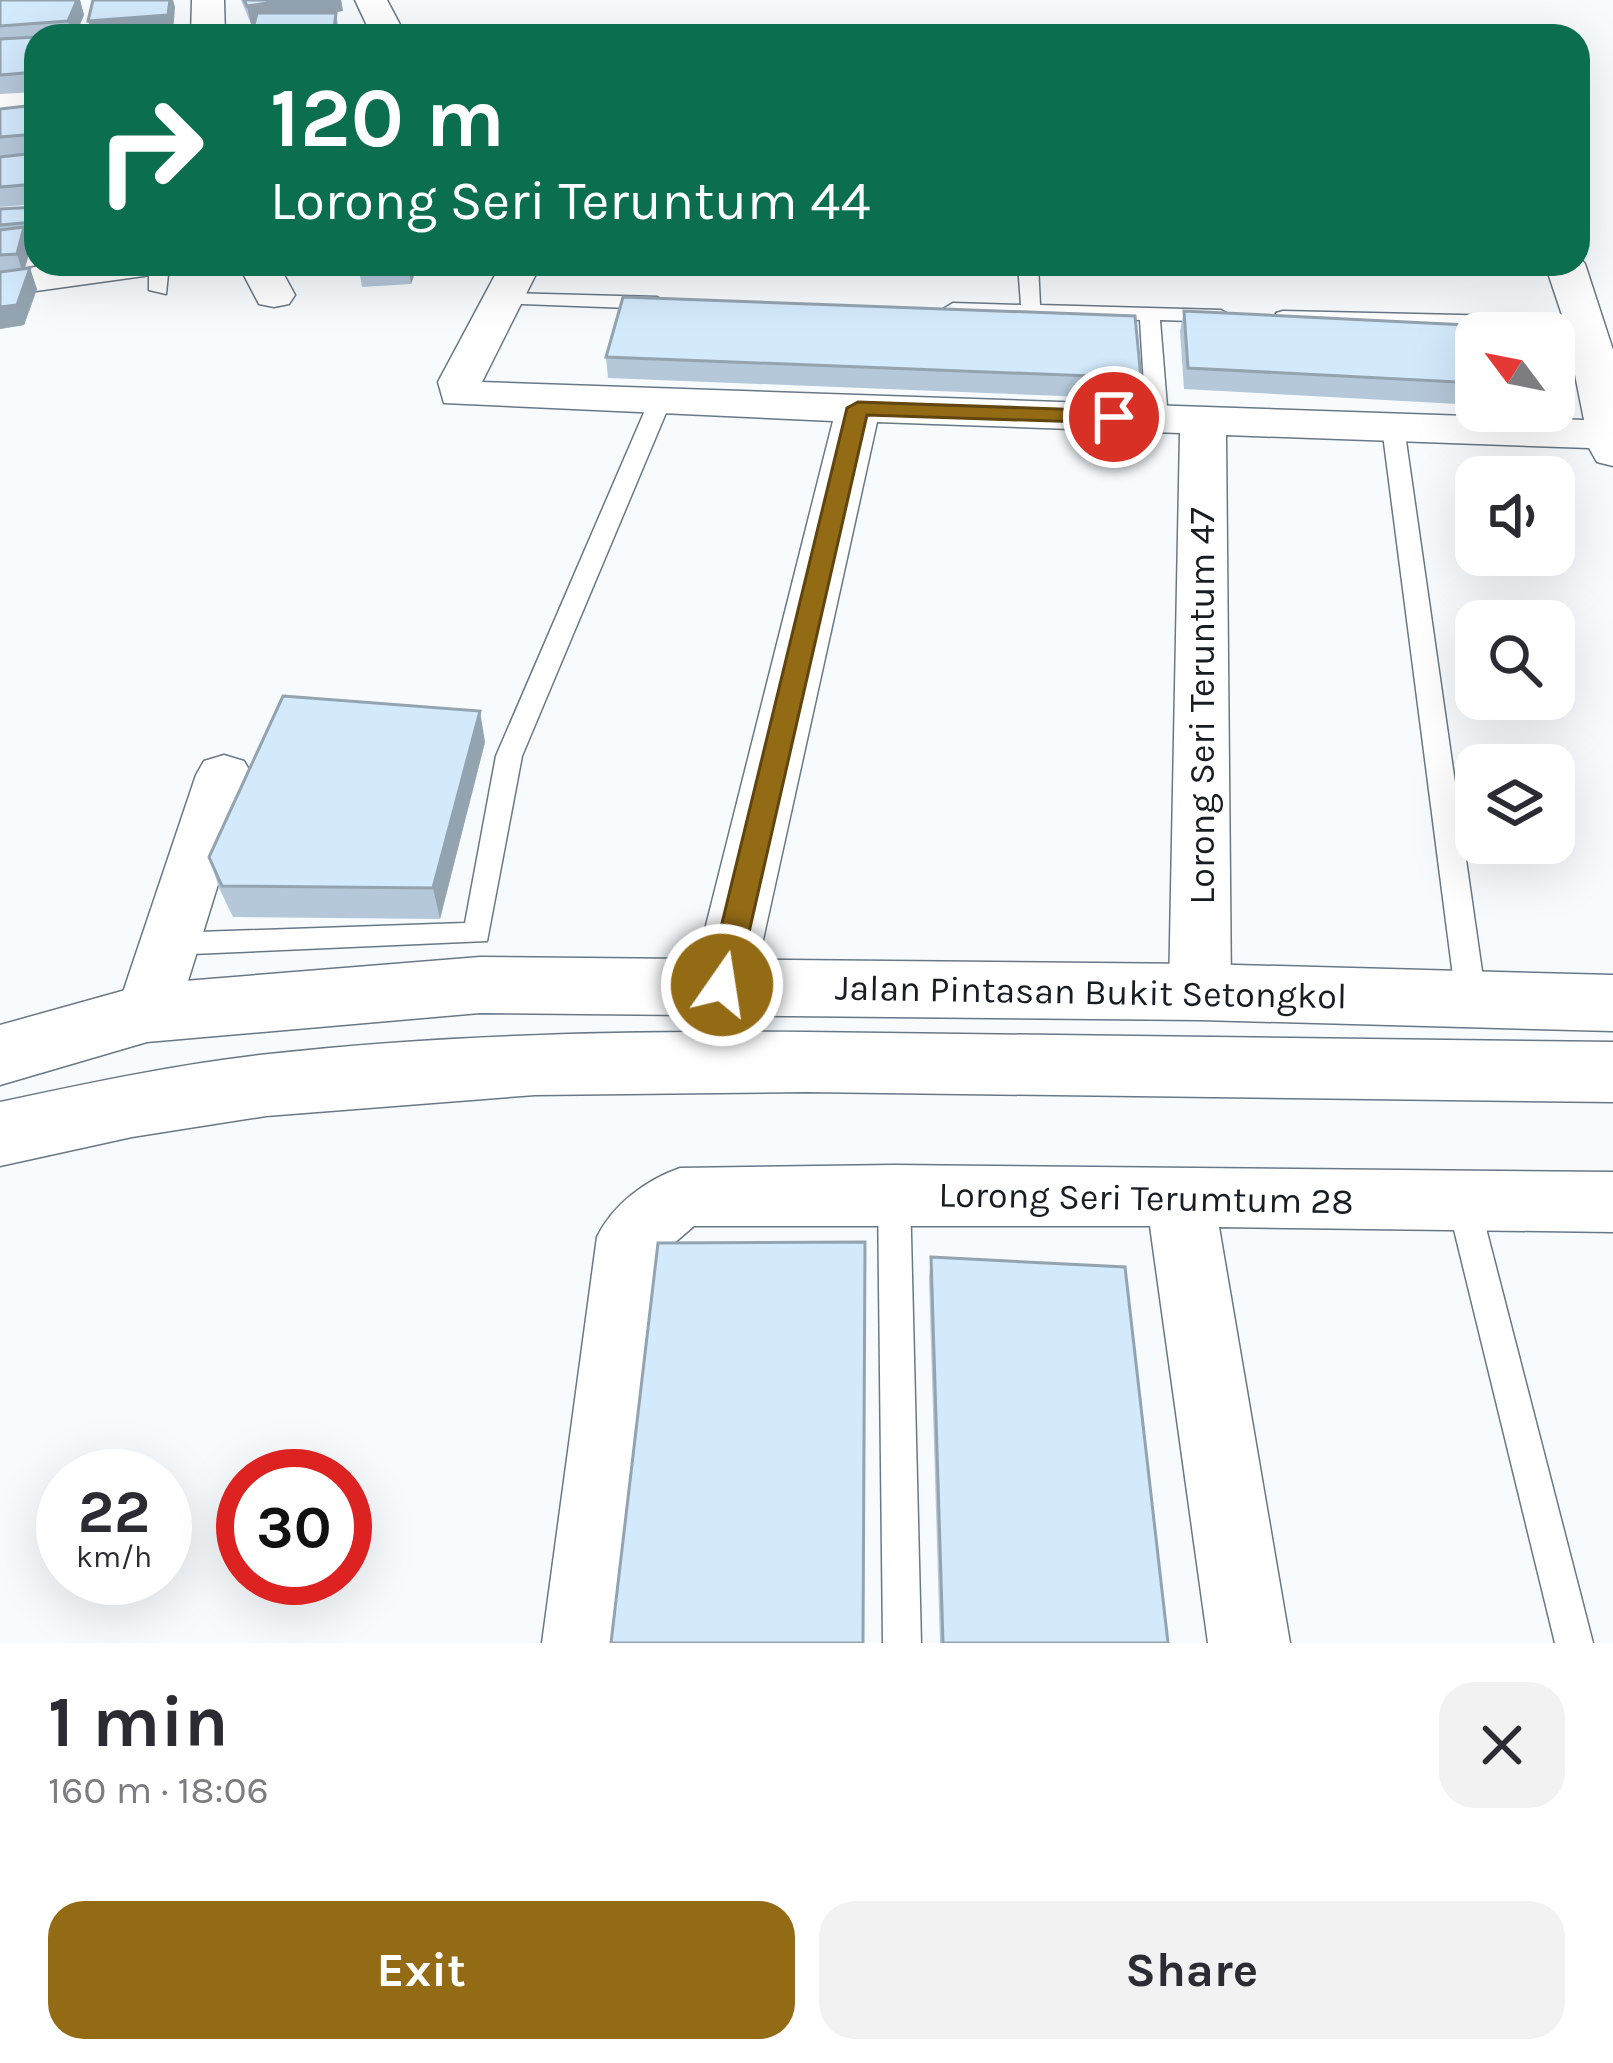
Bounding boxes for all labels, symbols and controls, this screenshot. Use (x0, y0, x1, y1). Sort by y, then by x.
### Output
text: 120 m (270, 69, 505, 167)
icon: right (72, 72, 228, 228)
text: Lorong Seri Teruntum 44 (270, 169, 871, 233)
north arrow (1455, 312, 1575, 432)
map controls (1455, 312, 1575, 864)
pin (1063, 366, 1165, 468)
icon: arrive (1081, 384, 1147, 450)
button: sound (1455, 456, 1575, 576)
street label: Lorong Seri Teruntum 47 (1181, 507, 1223, 905)
button: search (1455, 600, 1575, 720)
button: layers (1455, 744, 1575, 864)
position arrow (659, 922, 785, 1048)
street label: Jalan Pintasan Bukit Setongkol (835, 967, 1347, 1017)
street label: Lorong Seri Terumtum 28 (938, 1173, 1354, 1223)
speed limit sign: 30 (216, 1449, 372, 1605)
text: 22 (78, 1477, 150, 1547)
text: km/h (76, 1539, 152, 1575)
text: 1 min (48, 1680, 229, 1764)
button: close (1439, 1682, 1565, 1808)
text: 160 m · 18:06 (48, 1767, 269, 1813)
button: Exit (48, 1901, 795, 2039)
button: Share (819, 1901, 1565, 2039)

